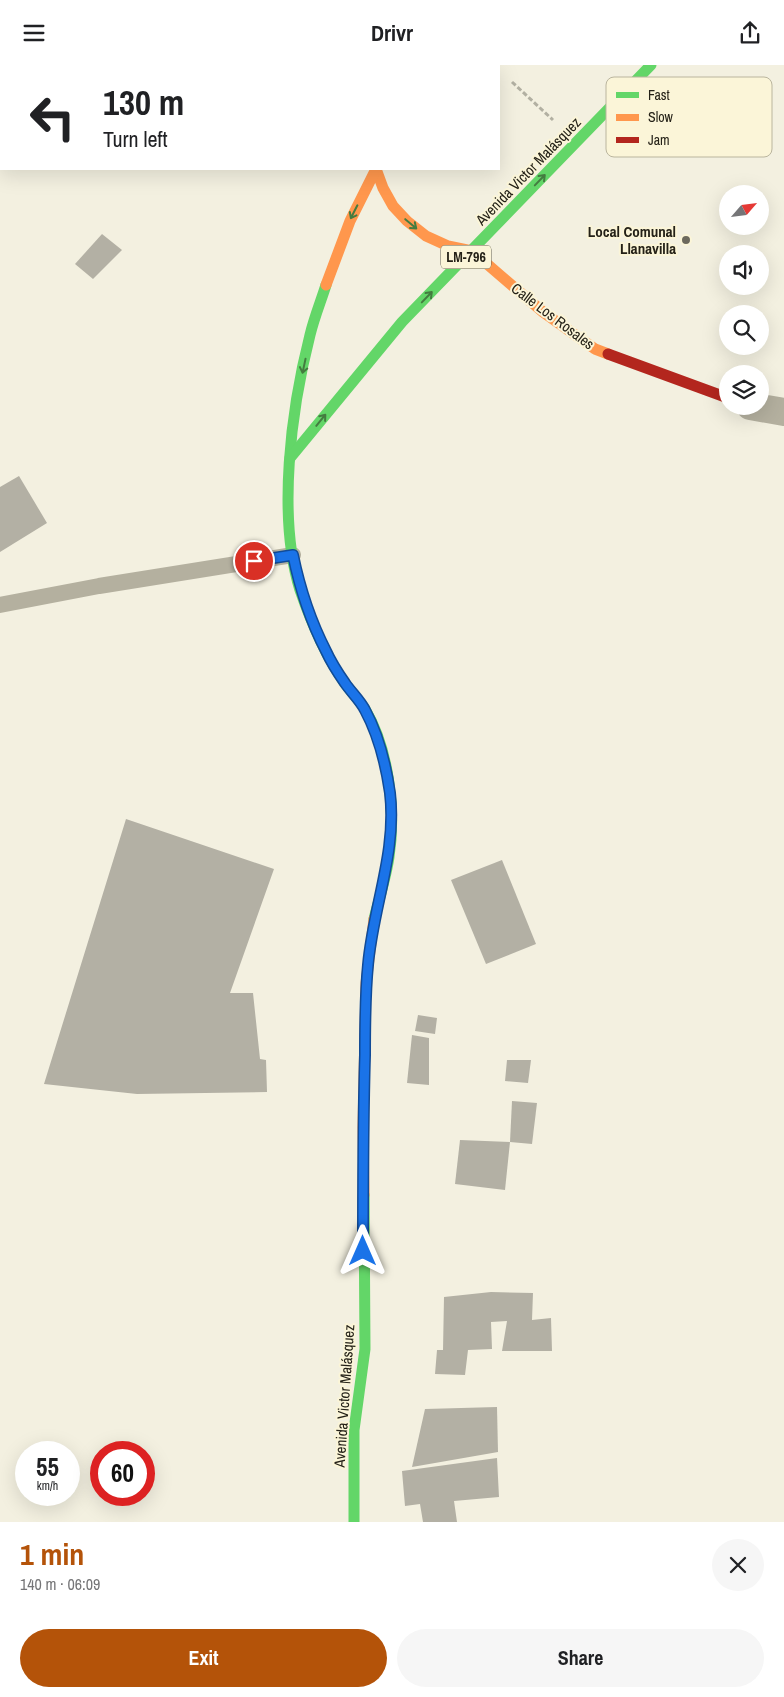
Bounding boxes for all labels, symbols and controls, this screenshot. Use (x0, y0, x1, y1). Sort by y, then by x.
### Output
text: Drivr (371, 18, 413, 48)
icon: menu (20, 19, 48, 47)
icon: share (736, 19, 764, 47)
legend (606, 77, 772, 157)
text: 130 m (103, 79, 184, 126)
icon: left (20, 85, 85, 150)
text: Fast (648, 86, 670, 104)
text: Slow (648, 108, 674, 126)
street label: Avenida Victor Malásquez (470, 112, 585, 231)
text: Turn left (103, 124, 168, 154)
text: Jam (648, 131, 670, 149)
one-way arrow (534, 174, 546, 186)
north arrow (719, 185, 769, 235)
map controls (719, 185, 769, 415)
one-way arrow (349, 205, 359, 220)
one-way arrow (404, 218, 417, 229)
place label: Local Comunal Llanavilla (588, 221, 676, 259)
marker: Local Comunal Llanavilla (680, 234, 692, 246)
road number: LM-796 (441, 245, 491, 268)
button: sound (719, 245, 769, 295)
street label: Calle Los Rosales (507, 278, 599, 354)
one-way arrow (421, 290, 433, 303)
button: search (719, 305, 769, 355)
one-way arrow (299, 358, 308, 374)
button: layers (719, 365, 769, 415)
one-way arrow (316, 414, 327, 427)
pin (233, 540, 275, 582)
icon: arrive (240, 547, 268, 575)
position arrow (336, 1224, 388, 1276)
street label: Avenida Victor Malásquez (328, 1324, 359, 1469)
speed limit sign: 60 (90, 1441, 155, 1506)
text: 55 (36, 1450, 59, 1484)
text: km/h (37, 1478, 58, 1494)
text: 1 min (20, 1534, 84, 1574)
button: close (712, 1539, 764, 1591)
text: 140 m · 06:09 (20, 1573, 100, 1595)
button: Exit (20, 1629, 387, 1687)
button: Share (397, 1629, 764, 1687)

